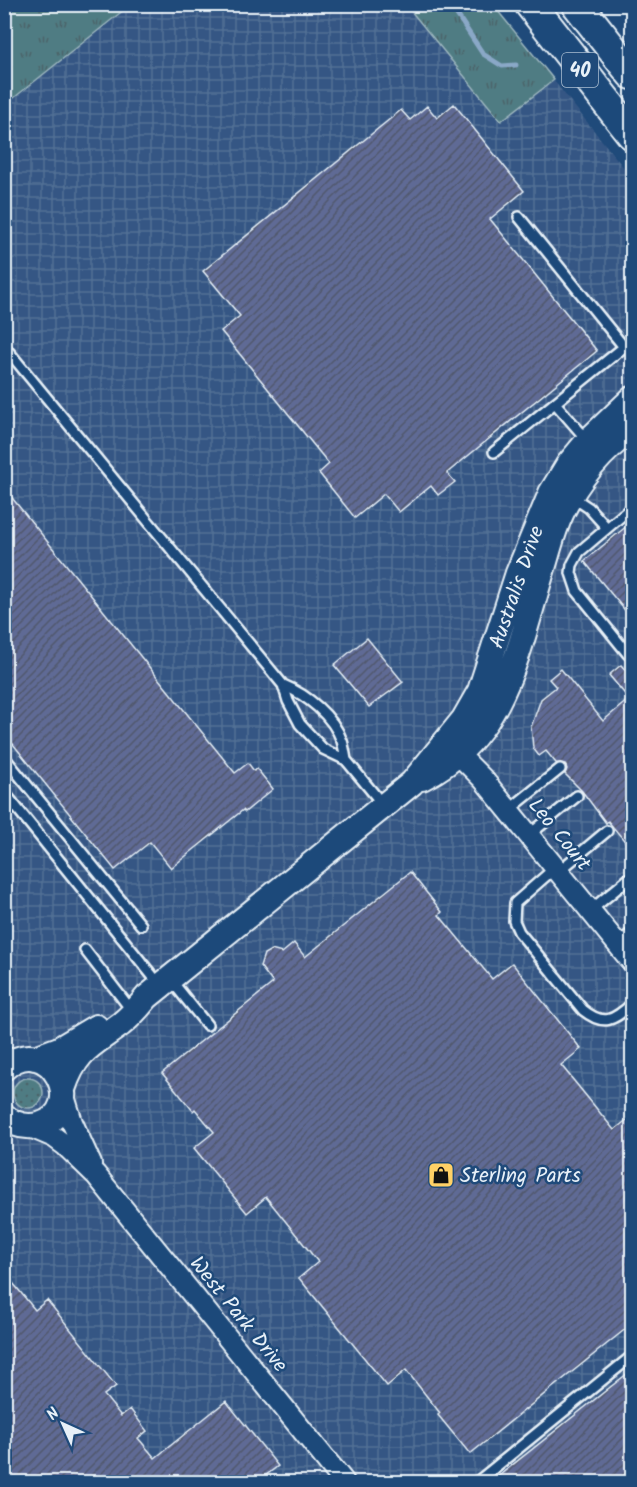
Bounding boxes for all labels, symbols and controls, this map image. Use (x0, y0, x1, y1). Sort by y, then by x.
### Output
road number: 40 (562, 53, 598, 87)
street label: Australis Drive (481, 521, 554, 653)
street label: Leo Court (519, 791, 599, 879)
shop icon: Sterling Parts (426, 1160, 456, 1190)
place label: Sterling Parts (460, 1160, 581, 1193)
street label: West Park Drive (180, 1250, 296, 1381)
north arrow (33, 1394, 93, 1454)
text: N (41, 1402, 66, 1427)

